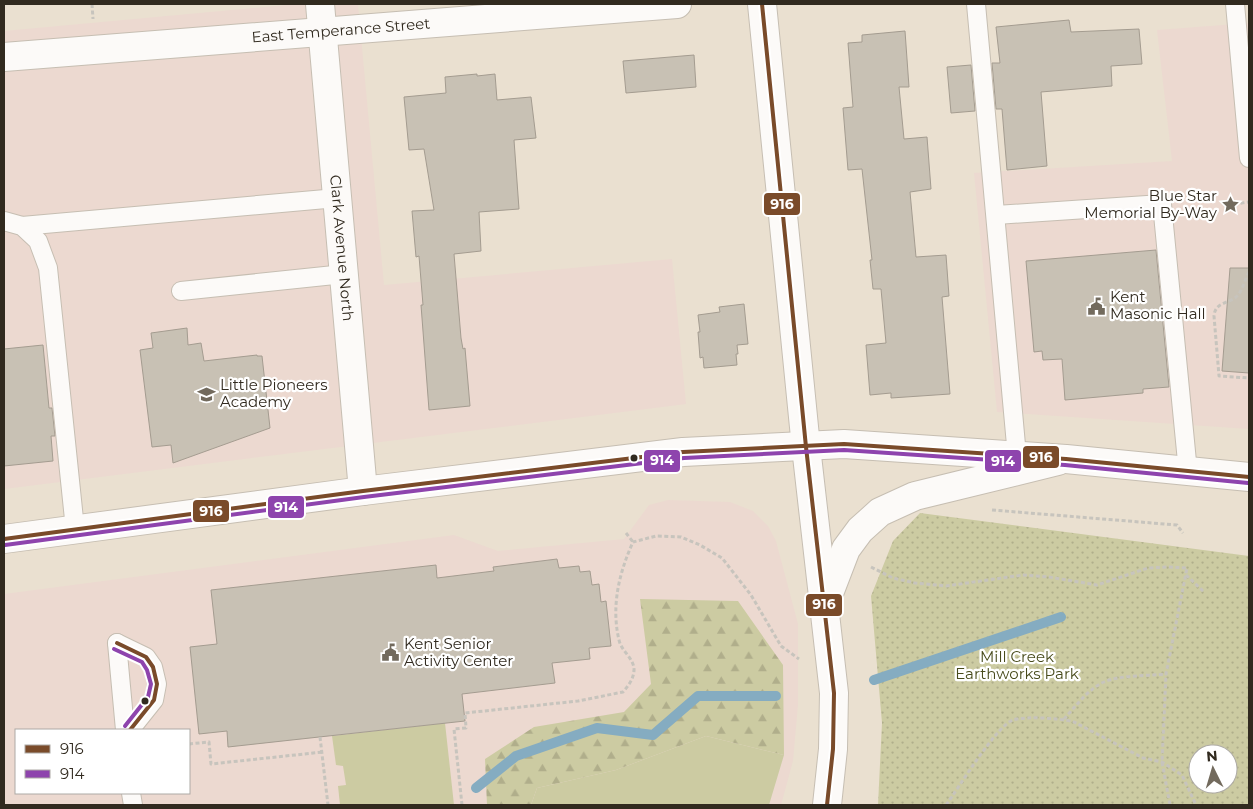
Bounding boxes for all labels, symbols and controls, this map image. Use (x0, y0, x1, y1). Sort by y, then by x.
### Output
street label: East Temperance Street (251, 13, 431, 46)
street label: Clark Avenue North (326, 174, 358, 322)
place label: Blue Star Memorial By-Way (1084, 186, 1218, 222)
line badge: 916 (763, 192, 801, 216)
text: 916 (770, 195, 794, 213)
place icon: Blue Star Memorial By-Way (1221, 195, 1241, 215)
place label: Kent Masonic Hall (1110, 287, 1206, 323)
public building icon: Kent Masonic Hall (1086, 296, 1106, 316)
place label: Little Pioneers Academy (220, 375, 328, 411)
school or university icon: Little Pioneers Academy (196, 384, 216, 404)
line badge: 916 (1022, 445, 1060, 469)
text: 916 (1029, 448, 1053, 466)
line badge: 914 (643, 449, 681, 473)
line badge: 914 (984, 449, 1022, 473)
text: 914 (650, 451, 674, 469)
text: 914 (991, 452, 1015, 470)
unlabelled marker (629, 453, 639, 463)
line badge: 914 (267, 495, 305, 519)
text: 914 (274, 498, 298, 516)
line badge: 916 (192, 499, 230, 523)
text: 916 (199, 502, 223, 520)
line badge: 916 (805, 593, 843, 617)
text: 916 (812, 595, 836, 613)
place label: Kent Senior Activity Center (404, 634, 513, 670)
public building icon: Kent Senior Activity Center (380, 643, 400, 663)
park label: Mill Creek Earthworks Park (955, 647, 1079, 683)
unlabelled marker (140, 696, 150, 706)
legend (15, 729, 190, 794)
text: 916 (60, 739, 84, 758)
north arrow (1188, 744, 1238, 794)
text: N (1205, 747, 1218, 766)
text: 914 (60, 764, 85, 783)

